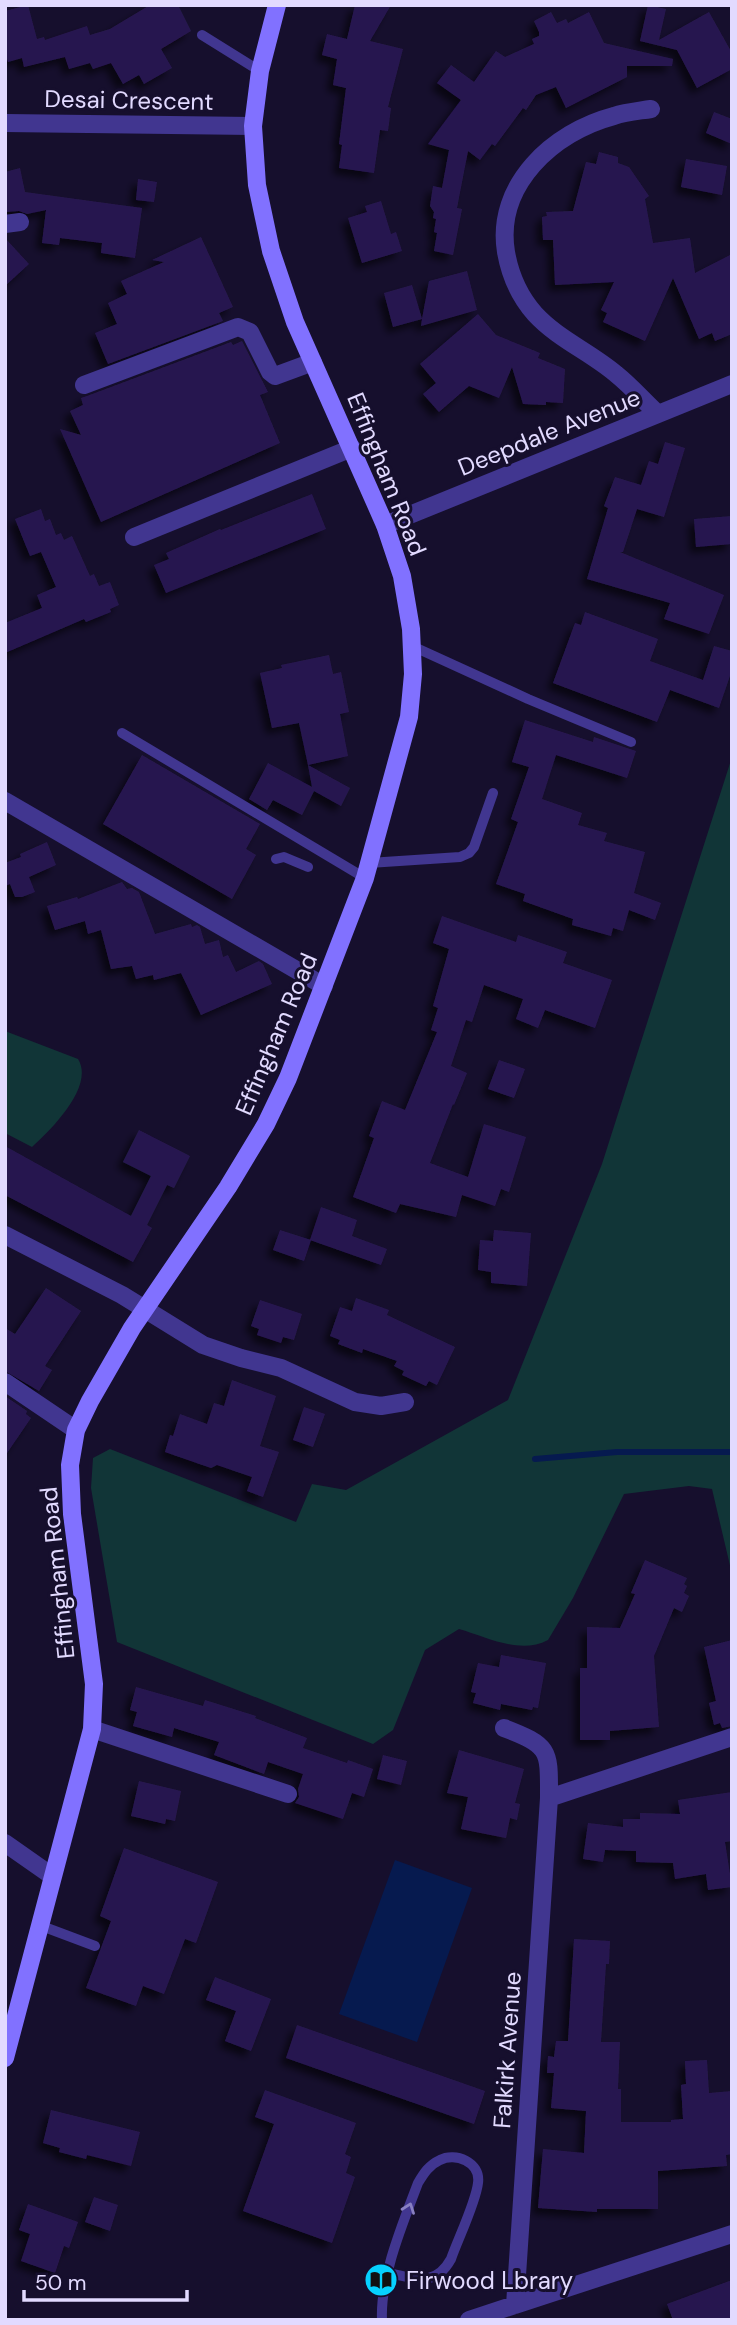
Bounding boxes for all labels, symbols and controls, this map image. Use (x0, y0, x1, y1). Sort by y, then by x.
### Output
street label: Desai Crescent (44, 83, 214, 117)
street label: Deepdale Avenue (453, 381, 645, 483)
street label: Effingham Road (340, 388, 434, 560)
street label: Effingham Road (228, 948, 324, 1120)
street label: Effingham Road (33, 1485, 81, 1661)
street label: Falkirk Avenue (486, 1971, 528, 2129)
one-way arrow (401, 2202, 415, 2214)
scale bar (24, 2258, 187, 2302)
library icon: Firwood Lbrary (362, 2261, 400, 2299)
place label: Firwood Lbrary (406, 2265, 573, 2296)
text: 50 m (35, 2269, 86, 2297)

